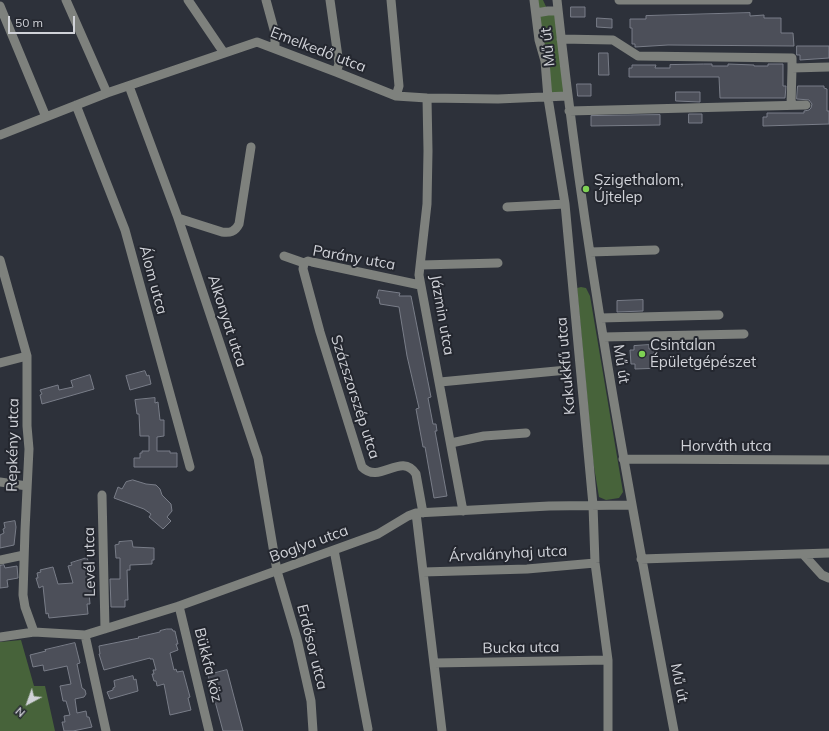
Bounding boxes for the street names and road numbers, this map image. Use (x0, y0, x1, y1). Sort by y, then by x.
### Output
street label: Emelkedő utca (268, 23, 368, 77)
street label: Mű út (537, 26, 559, 68)
street label: Parány utca (311, 242, 397, 274)
street label: Álom utca (135, 244, 171, 316)
street label: Alkonyat utca (204, 273, 250, 369)
street label: Jázmin utca (426, 273, 458, 357)
street label: Kakukkfű utca (553, 316, 579, 416)
street label: Százszorszép utca (327, 333, 383, 461)
street label: Mű út (609, 343, 633, 385)
street label: Repkény utca (3, 398, 23, 492)
street label: Horváth utca (680, 437, 772, 455)
street label: Boglya utca (267, 521, 351, 567)
street label: Levél utca (80, 527, 100, 597)
street label: Árvalányhaj utca (448, 542, 568, 566)
street label: Erdősor utca (293, 602, 331, 692)
street label: Bükkfa köz (190, 626, 226, 704)
street label: Bucka utca (482, 638, 560, 658)
street label: Mű út (666, 662, 692, 704)

